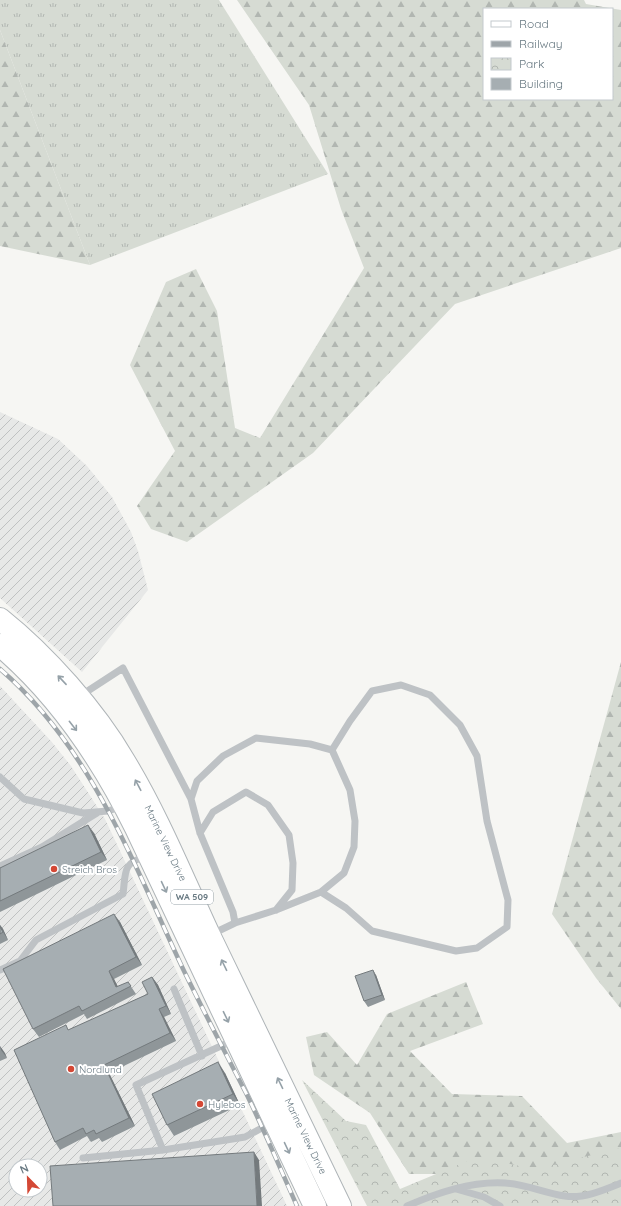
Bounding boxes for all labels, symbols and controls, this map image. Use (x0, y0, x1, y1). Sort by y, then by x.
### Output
legend (483, 8, 613, 100)
text: Road (519, 16, 549, 31)
text: Railway (519, 36, 563, 51)
text: Park (519, 56, 544, 71)
text: Building (519, 76, 563, 91)
one-way arrow (57, 675, 67, 685)
one-way arrow (69, 720, 77, 731)
one-way arrow (133, 779, 141, 791)
street label: Marine View Drive (141, 803, 190, 884)
place label: Streich Bros (62, 863, 117, 876)
marker: Streich Bros (49, 864, 59, 874)
one-way arrow (161, 881, 168, 893)
road number: WA 509 (171, 890, 213, 904)
one-way arrow (220, 960, 227, 972)
one-way arrow (223, 1011, 230, 1023)
place label: Nordlund (79, 1063, 122, 1076)
marker: Nordlund (66, 1064, 76, 1074)
one-way arrow (276, 1077, 283, 1089)
street label: Marine View Drive (281, 1096, 330, 1177)
place label: Hylebos (208, 1098, 246, 1111)
marker: Hylebos (195, 1099, 205, 1109)
one-way arrow (284, 1141, 291, 1153)
north arrow (8, 1158, 48, 1198)
text: N (18, 1161, 31, 1177)

